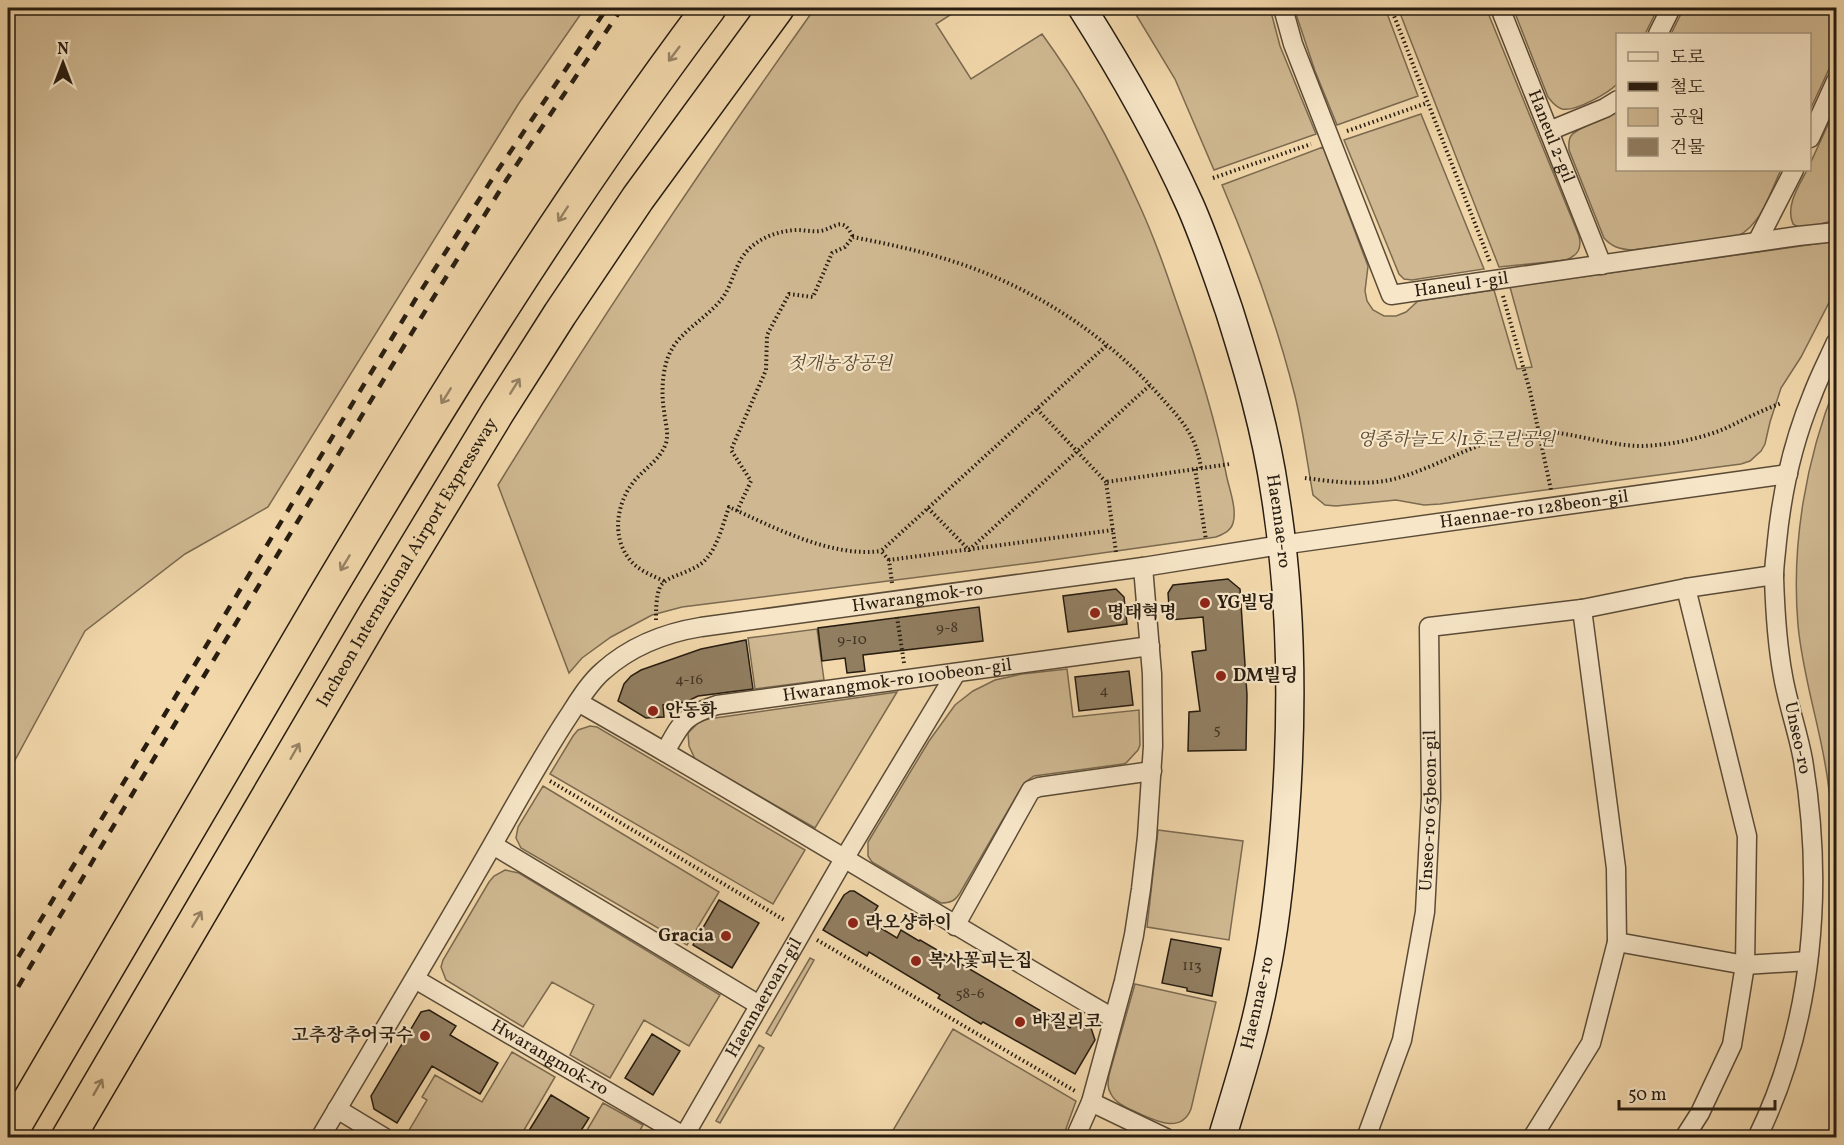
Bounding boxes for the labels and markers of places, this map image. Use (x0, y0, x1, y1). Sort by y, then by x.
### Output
place label: YG빌딩 (1217, 591, 1275, 616)
marker: YG빌딩 (1198, 596, 1212, 610)
place label: 명태혁명 (1107, 601, 1177, 626)
marker: 명태혁명 (1088, 606, 1102, 620)
place label: DM빌딩 (1233, 664, 1298, 689)
marker: DM빌딩 (1214, 669, 1228, 683)
place label: 안동화 (665, 699, 718, 724)
marker: 안동화 (646, 704, 660, 718)
place label: 라오샹하이 (865, 911, 952, 936)
marker: 라오샹하이 (846, 916, 860, 930)
place label: Gracia (658, 924, 714, 949)
marker: Gracia (719, 929, 733, 943)
place label: 복사꽃피는집 (928, 949, 1032, 974)
marker: 복사꽃피는집 (909, 954, 923, 968)
place label: 바질리코 (1032, 1010, 1102, 1035)
marker: 바질리코 (1013, 1015, 1027, 1029)
place label: 고추장추어국수 (291, 1024, 414, 1049)
marker: 고추장추어국수 (418, 1029, 432, 1043)

